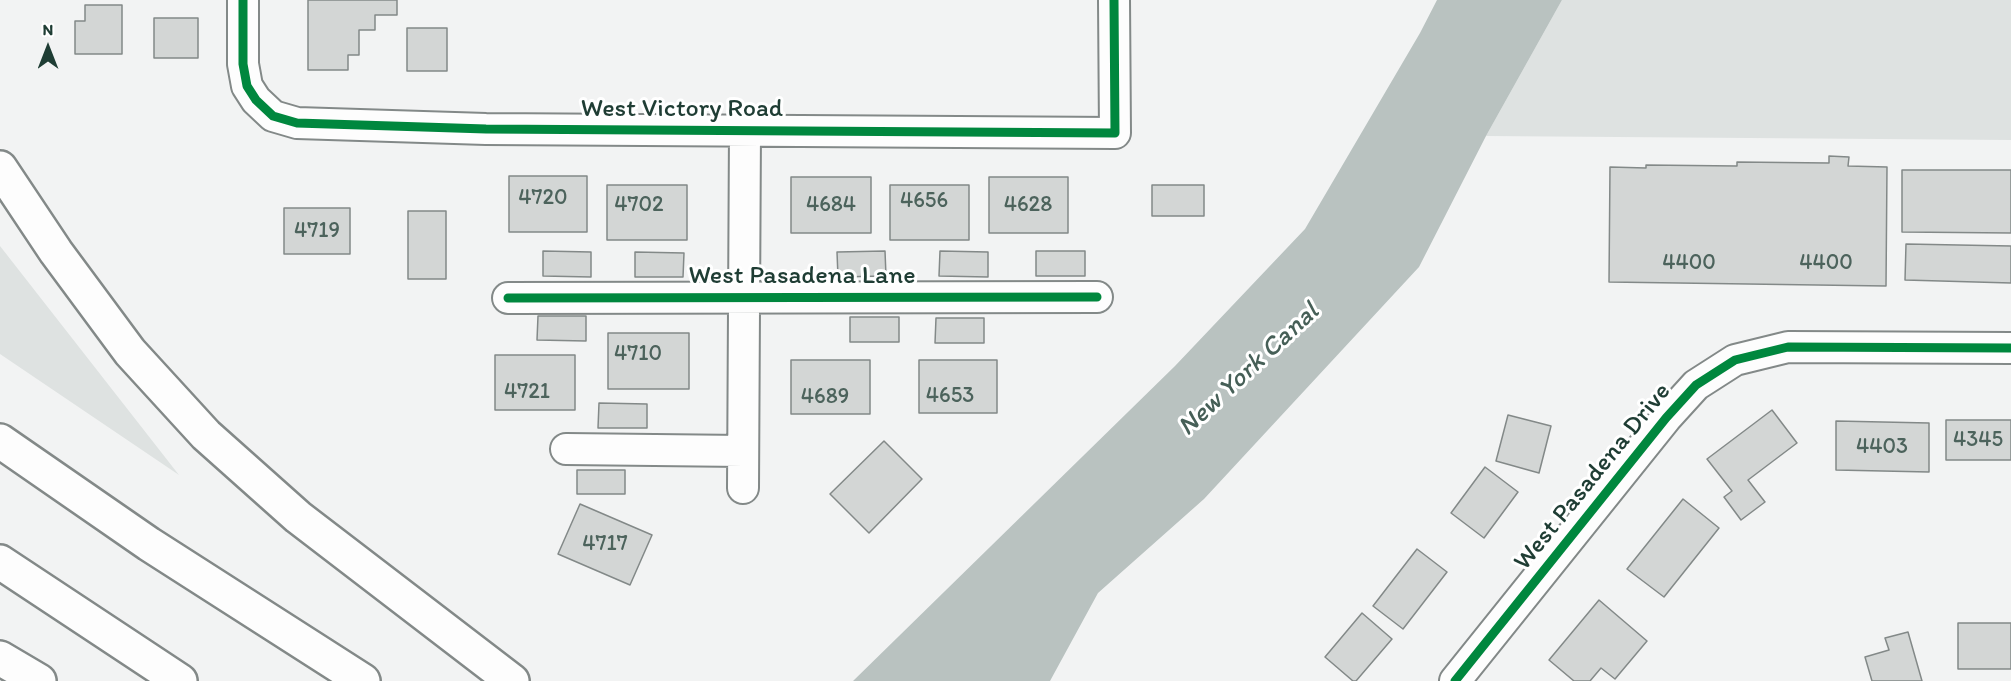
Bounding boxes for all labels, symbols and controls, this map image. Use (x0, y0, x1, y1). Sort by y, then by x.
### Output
north arrow (18, 18, 78, 78)
text: N (43, 20, 53, 39)
street label: West Victory Road (581, 93, 783, 125)
house number: 4720 (518, 185, 568, 211)
house number: 4656 (900, 188, 948, 214)
house number: 4702 (614, 192, 664, 218)
house number: 4684 (806, 192, 856, 218)
house number: 4628 (1004, 192, 1052, 218)
house number: 4719 (294, 218, 340, 244)
house number: 4400 (1662, 250, 1716, 276)
house number: 4400 (1799, 250, 1853, 276)
street label: West Pasadena Lane (688, 260, 916, 292)
water label: New York Canal (1172, 296, 1326, 444)
house number: 4710 (614, 341, 662, 367)
street label: West Pasadena Drive (1508, 377, 1678, 577)
house number: 4721 (504, 379, 550, 405)
house number: 4653 (926, 383, 974, 409)
house number: 4689 (801, 384, 849, 410)
house number: 4345 (1953, 427, 2003, 453)
house number: 4403 (1856, 434, 1908, 460)
house number: 4717 (582, 531, 628, 557)

